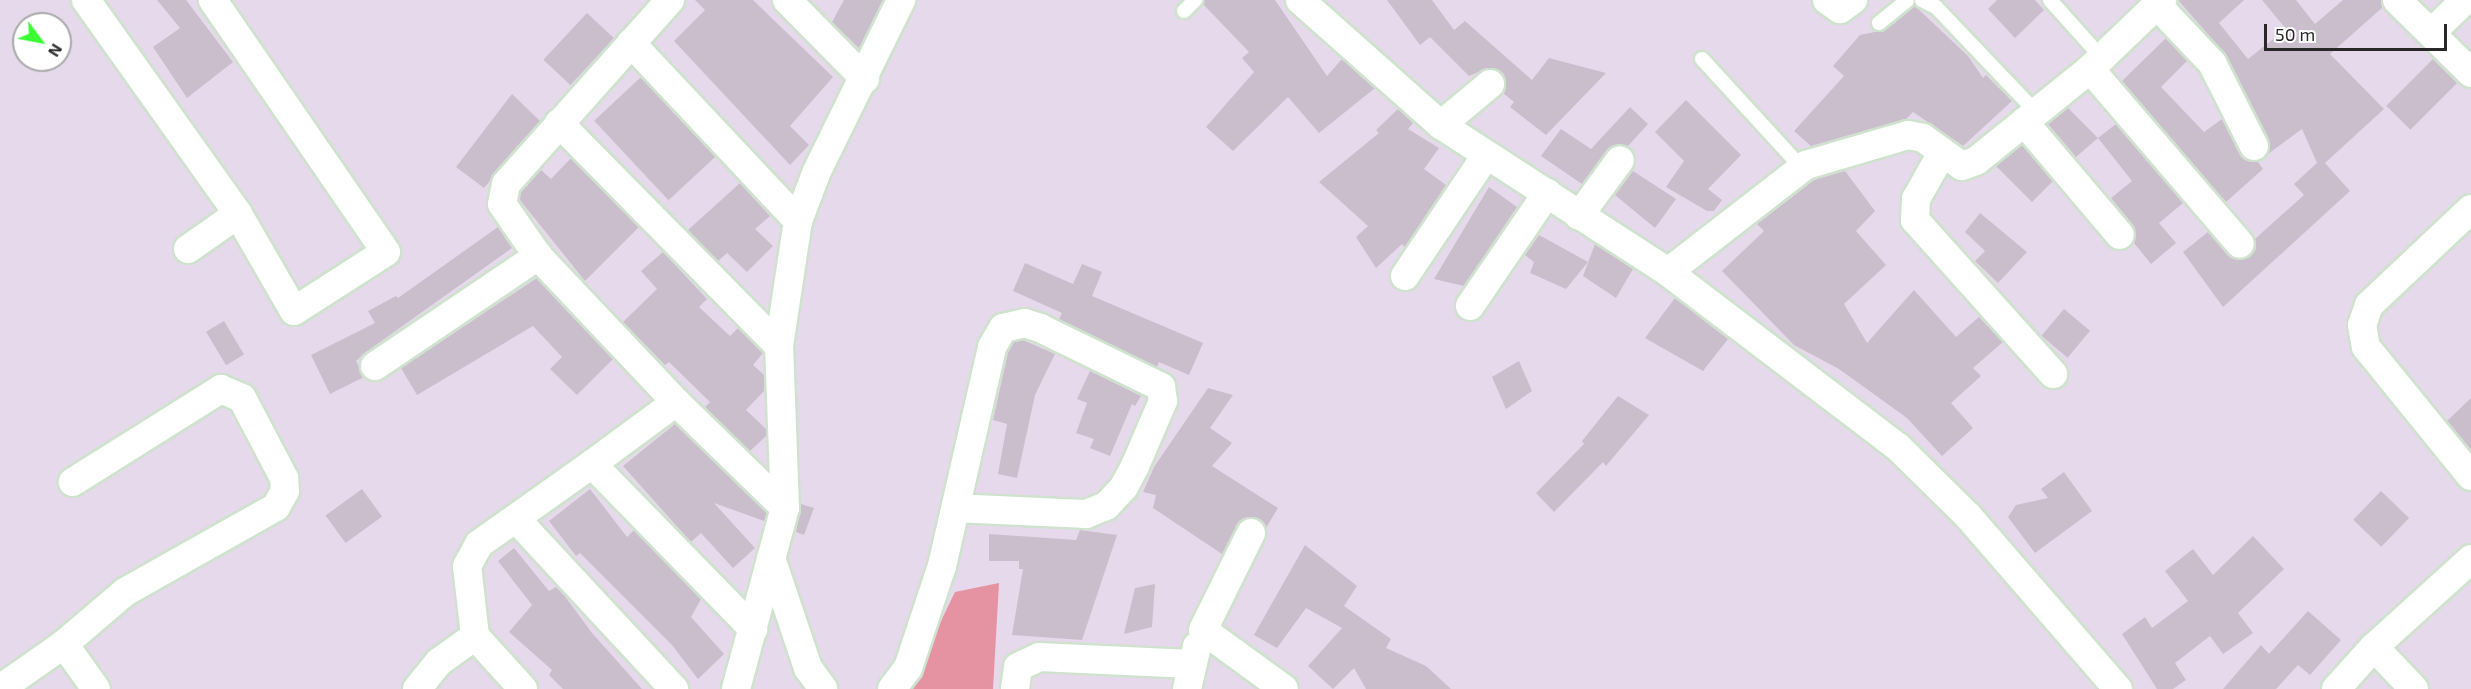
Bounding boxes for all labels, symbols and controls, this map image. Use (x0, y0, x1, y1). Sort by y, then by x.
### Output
north arrow (12, 12, 72, 72)
scale bar (2267, 12, 2450, 50)
text: 50 m (2275, 23, 2315, 45)
text: N (45, 41, 67, 61)

